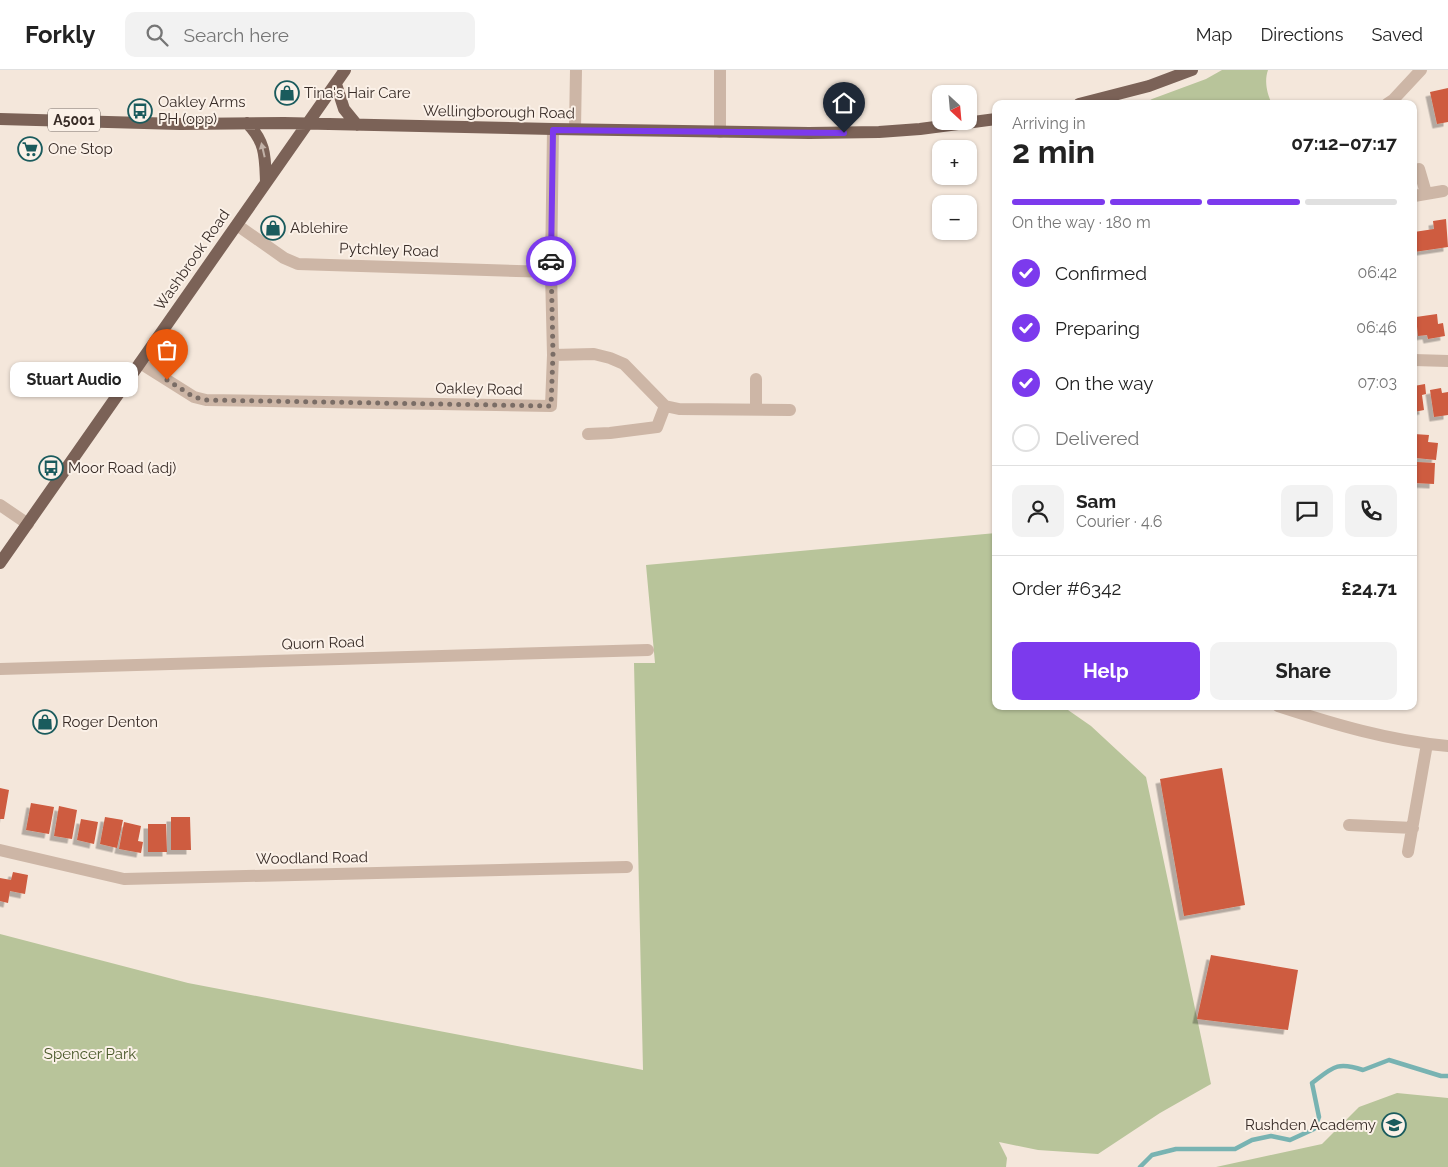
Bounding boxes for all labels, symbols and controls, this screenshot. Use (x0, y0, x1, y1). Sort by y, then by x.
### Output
search box (125, 12, 475, 57)
text: Forkly (25, 20, 95, 49)
icon: search (143, 21, 171, 49)
text: Search here (183, 24, 289, 46)
text: Map (1196, 24, 1232, 45)
text: Directions (1260, 24, 1344, 45)
text: Saved (1372, 24, 1423, 45)
shop icon: Tina's Hair Care (274, 80, 300, 106)
pin (823, 82, 865, 133)
place label: Tina's Hair Care (304, 84, 411, 102)
north arrow (932, 85, 978, 130)
map controls (932, 85, 977, 240)
icon: home (830, 89, 858, 117)
place label: Oakley Arms PH (opp) (158, 93, 246, 128)
bus stop icon: Oakley Arms PH (opp) (127, 98, 153, 124)
street label: Wellingborough Road (423, 102, 575, 122)
road number: A5001 (48, 108, 100, 132)
text: Arriving in (1012, 114, 1086, 133)
text: 07:12–07:17 (1291, 132, 1397, 154)
text: 2 min (1012, 133, 1095, 170)
supermarket icon: One Stop (17, 136, 43, 162)
place label: One Stop (48, 140, 113, 158)
button: + (932, 140, 977, 185)
one-way arrow (259, 142, 267, 158)
button: − (932, 195, 977, 240)
street label: Washbrook Road (151, 206, 233, 314)
text: On the way · 180 m (1012, 213, 1151, 232)
shop icon: Ablehire (260, 215, 286, 241)
place label: Ablehire (290, 219, 348, 237)
courier (526, 236, 576, 286)
street label: Pytchley Road (339, 239, 439, 261)
icon: car (537, 247, 565, 275)
icon: check (1012, 259, 1040, 287)
text: Confirmed (1055, 262, 1147, 284)
text: 06:42 (1357, 263, 1397, 282)
icon: check (1012, 314, 1040, 342)
text: Preparing (1055, 317, 1140, 339)
text: 06:46 (1356, 318, 1397, 337)
pin (146, 329, 188, 380)
icon: bag (153, 336, 181, 364)
callout: Stuart Audio (9, 362, 137, 398)
icon: check (1012, 369, 1040, 397)
text: Stuart Audio (26, 370, 122, 389)
text: On the way (1055, 372, 1154, 394)
text: 07:03 (1357, 373, 1397, 392)
street label: Oakley Road (435, 379, 523, 399)
text: Delivered (1055, 427, 1139, 449)
bus stop icon: Moor Road (adj) (38, 455, 64, 481)
place label: Moor Road (adj) (68, 459, 176, 477)
button: person (1012, 485, 1064, 537)
button: chat (1281, 485, 1333, 537)
button: phone (1345, 485, 1397, 537)
text: Sam (1076, 490, 1116, 512)
text: Courier · 4.6 (1076, 512, 1162, 531)
text: Order #6342 (1012, 577, 1121, 599)
text: £24.71 (1341, 577, 1397, 599)
street label: Quorn Road (281, 633, 365, 653)
button: Help (1012, 642, 1200, 700)
button: Share (1210, 642, 1397, 700)
shop icon: Roger Denton (32, 709, 58, 735)
place label: Roger Denton (62, 713, 158, 731)
street label: Woodland Road (256, 848, 368, 868)
park label: Spencer Park (44, 1045, 136, 1063)
school or university icon: Rushden Academy (1381, 1112, 1407, 1138)
place label: Rushden Academy (1245, 1116, 1376, 1134)

